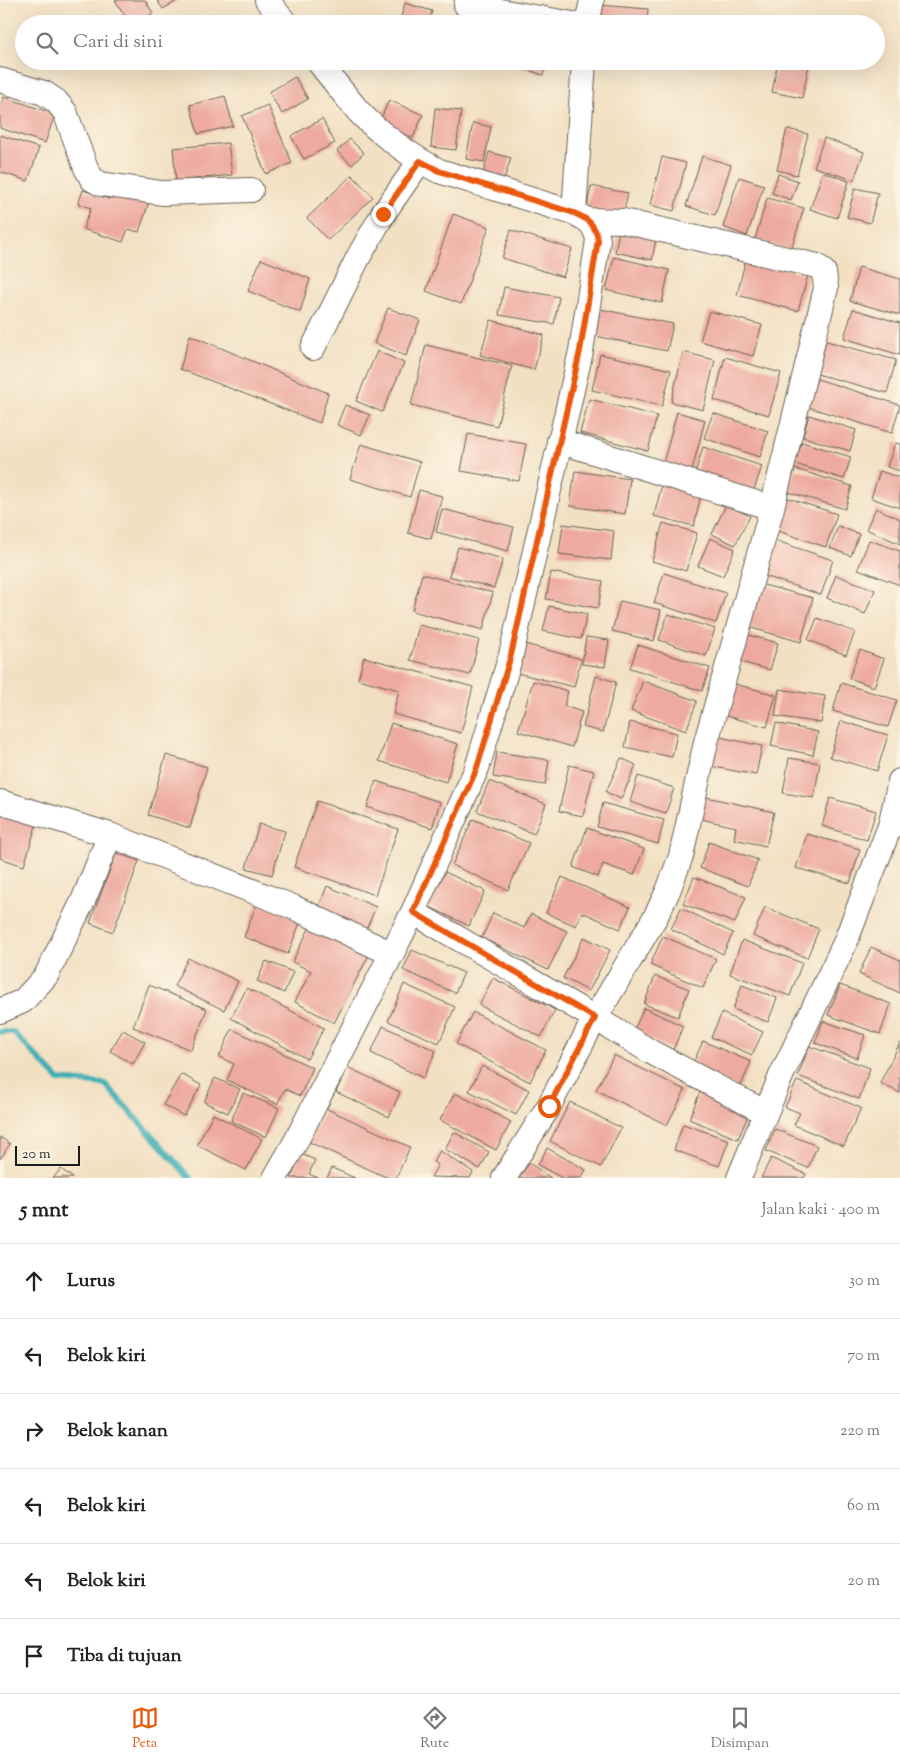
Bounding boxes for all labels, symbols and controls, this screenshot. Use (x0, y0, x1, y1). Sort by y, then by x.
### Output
search box (15, 15, 885, 70)
icon: search (33, 29, 61, 57)
text: Cari di sini (73, 29, 163, 56)
route end (372, 203, 395, 226)
route start (538, 1095, 561, 1118)
scale bar (15, 1143, 80, 1166)
text: 20 m (22, 1145, 51, 1165)
text: 5 mnt (20, 1196, 68, 1226)
text: Jalan kaki · 400 m (762, 1199, 880, 1222)
icon: ahead (20, 1267, 48, 1295)
text: Lurus (67, 1268, 115, 1295)
text: 30 m (849, 1270, 880, 1293)
icon: left (20, 1342, 48, 1370)
text: Belok kiri (67, 1343, 146, 1370)
text: 70 m (847, 1345, 880, 1368)
icon: right (20, 1417, 48, 1445)
text: Belok kanan (67, 1418, 168, 1445)
text: 220 m (840, 1420, 880, 1443)
icon: left (20, 1492, 48, 1520)
text: Belok kiri (67, 1493, 146, 1520)
text: 60 m (847, 1495, 880, 1518)
icon: left (20, 1567, 48, 1595)
text: Belok kiri (67, 1568, 146, 1595)
text: 20 m (847, 1570, 880, 1593)
icon: arrive (20, 1642, 48, 1670)
text: Tiba di tujuan (67, 1643, 182, 1670)
tab: Peta (131, 1704, 159, 1754)
tab: Rute (420, 1704, 449, 1754)
tab: Disimpan (711, 1704, 769, 1754)

